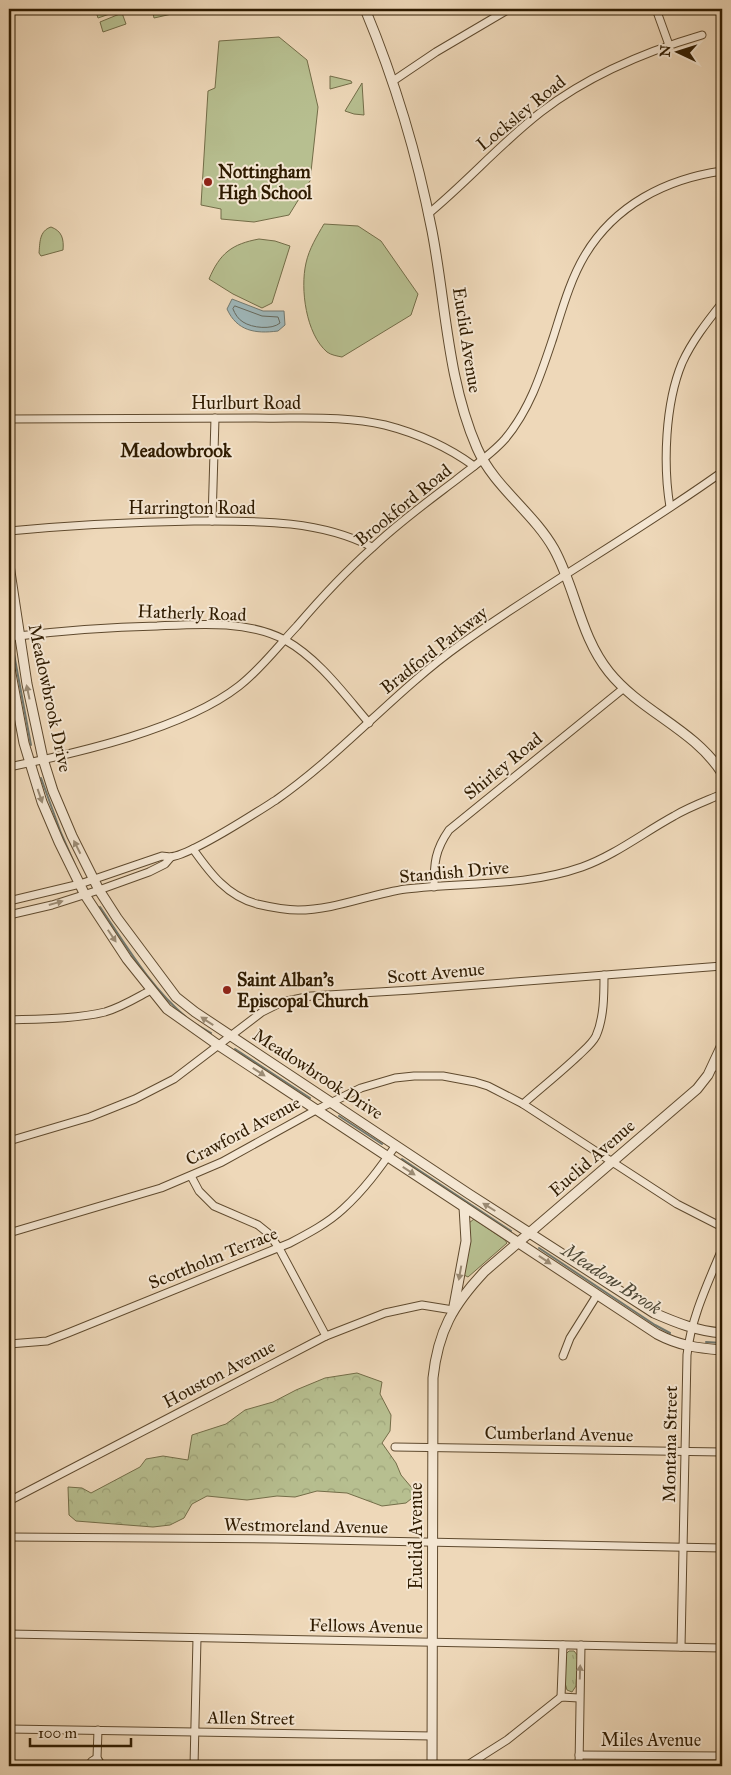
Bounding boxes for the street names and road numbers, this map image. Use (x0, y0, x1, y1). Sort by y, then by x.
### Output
street label: Locksley Road (472, 70, 570, 156)
street label: Euclid Avenue (448, 286, 486, 394)
street label: Hurlburt Road (191, 392, 301, 414)
street label: Brookford Road (350, 459, 456, 551)
street label: Harrington Road (128, 497, 256, 520)
street label: Hatherly Road (137, 600, 247, 626)
street label: Bradford Parkway (376, 601, 492, 699)
street label: Meadowbrook Drive (24, 622, 76, 774)
street label: Shirley Road (459, 728, 547, 804)
street label: Standish Drive (398, 856, 510, 888)
street label: Scott Avenue (386, 958, 486, 988)
street label: Meadowbrook Drive (249, 1024, 387, 1124)
street label: Crawford Avenue (182, 1091, 304, 1171)
street label: Euclid Avenue (544, 1115, 640, 1201)
street label: Scottholm Terrace (145, 1222, 281, 1294)
street label: Houston Avenue (159, 1335, 279, 1413)
street label: Montana Street (658, 1385, 682, 1503)
street label: Cumberland Avenue (484, 1422, 634, 1446)
street label: Euclid Avenue (405, 1483, 427, 1589)
street label: Westmoreland Avenue (224, 1514, 388, 1538)
street label: Fellows Avenue (309, 1614, 423, 1638)
street label: Allen Street (206, 1706, 296, 1730)
street label: Miles Avenue (601, 1729, 701, 1751)

